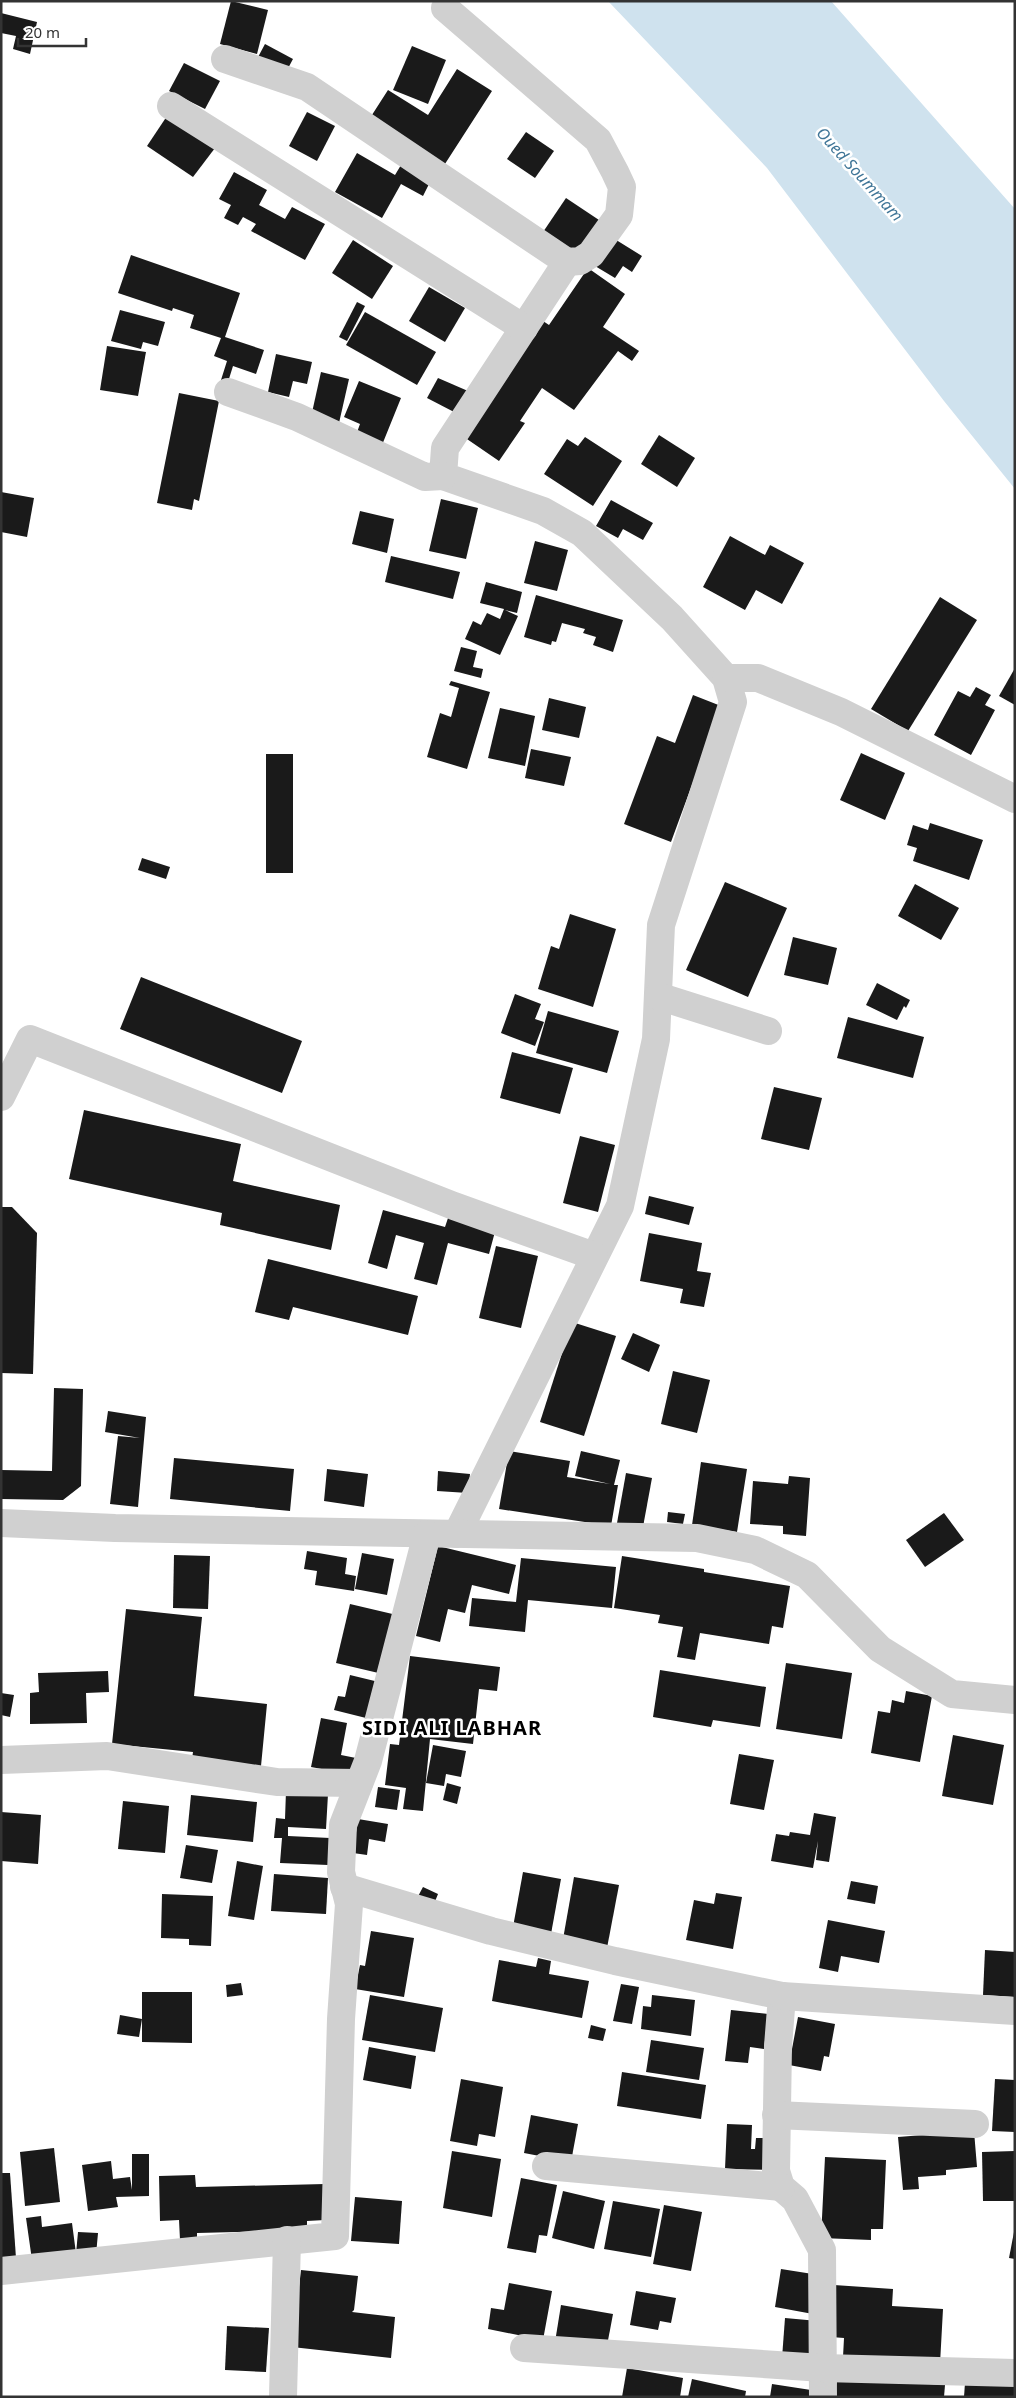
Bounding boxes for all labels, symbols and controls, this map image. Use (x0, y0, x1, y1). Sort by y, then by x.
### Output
scale bar (18, 15, 85, 47)
text: 20 m (25, 22, 60, 42)
water label: Oued Soummam (812, 122, 908, 226)
district label: SIDI ALI LABHAR (362, 1714, 542, 1741)

